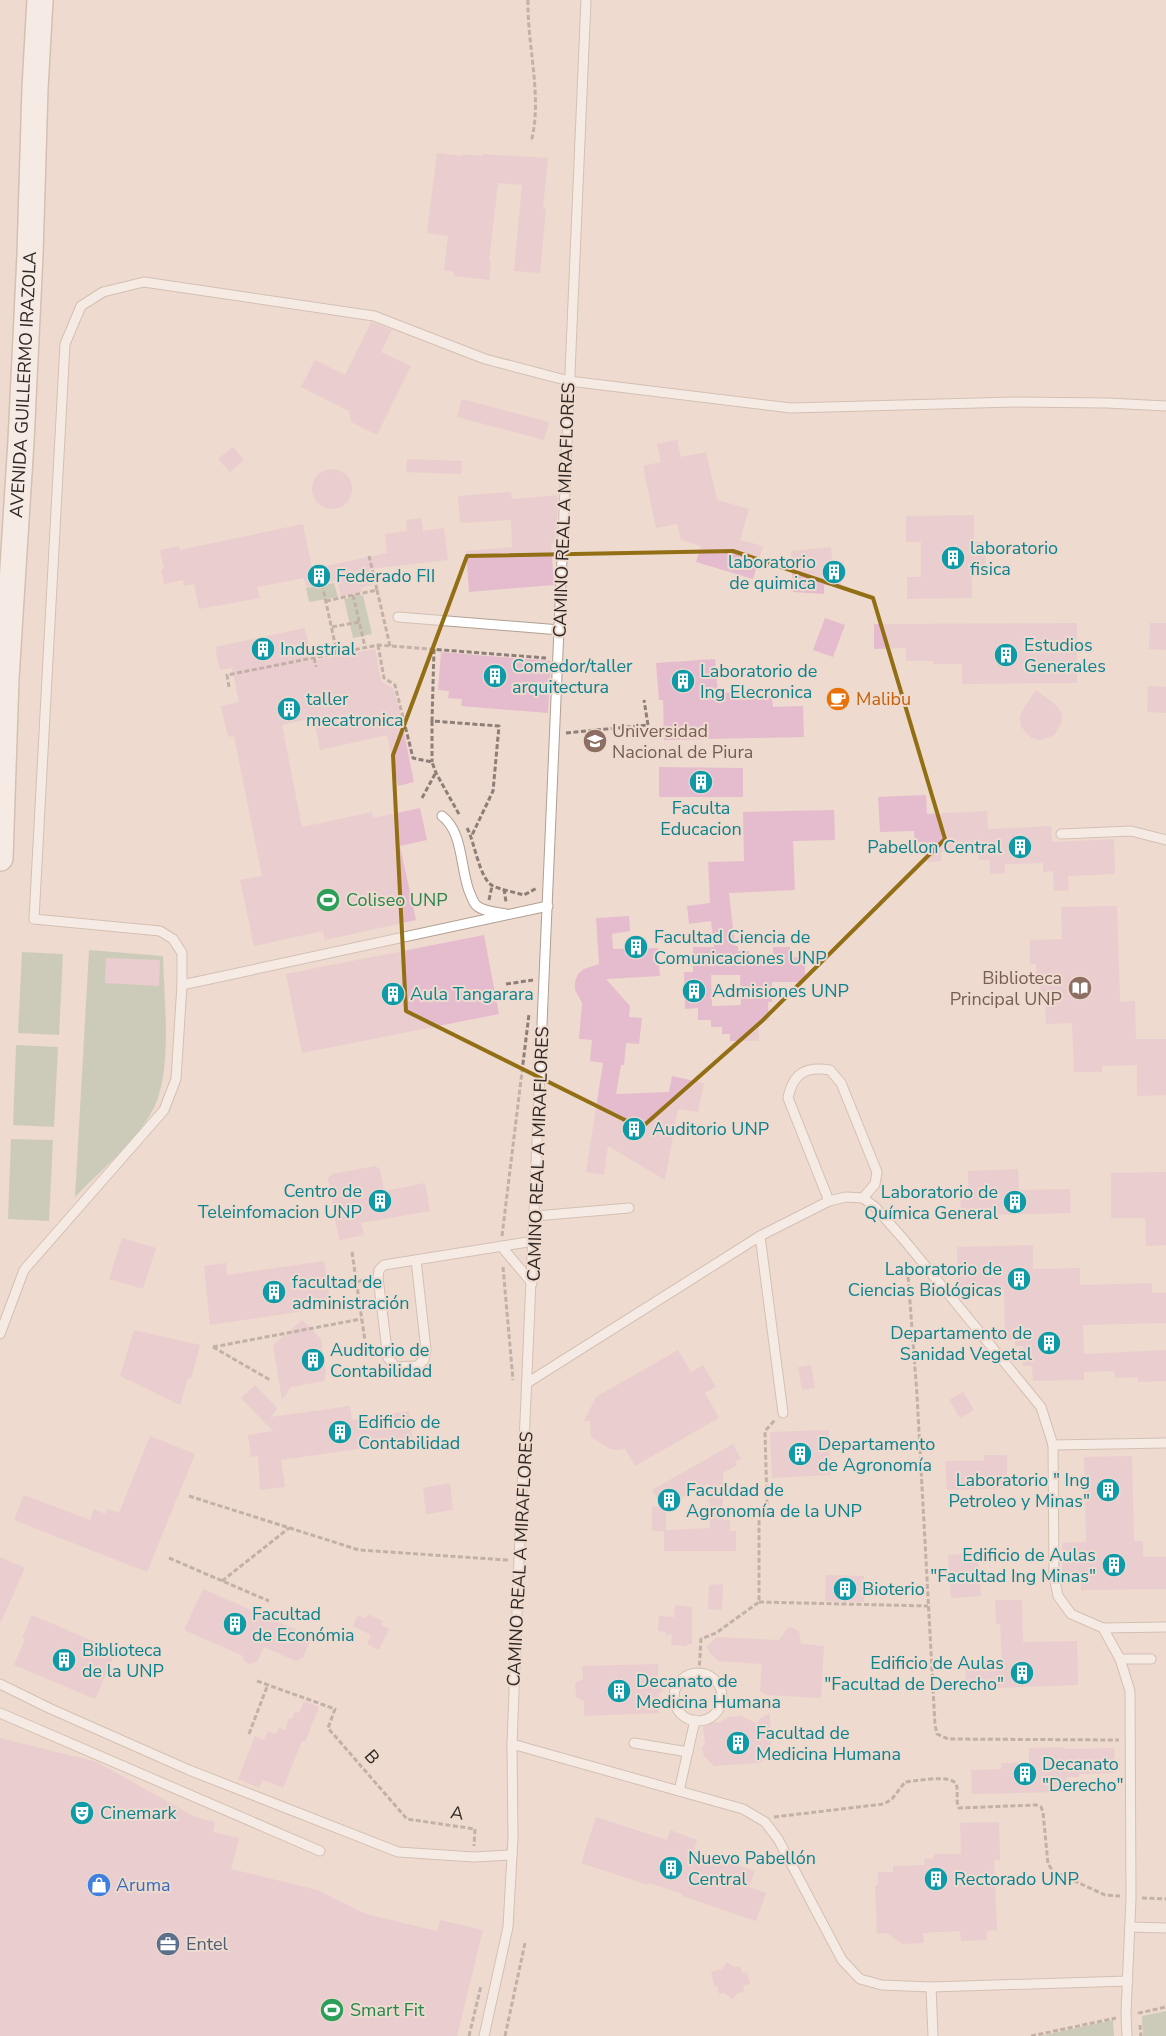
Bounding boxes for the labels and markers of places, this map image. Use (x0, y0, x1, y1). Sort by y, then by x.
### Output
place label: laboratorio fisica (970, 536, 1058, 581)
building icon: laboratorio fisica (940, 545, 966, 571)
place label: laboratorio de quimica (728, 550, 816, 595)
building icon: laboratorio de quimica (821, 559, 847, 585)
building icon: Federado FII (306, 563, 332, 589)
place label: Federado FII (336, 564, 435, 588)
place label: Estudios Generales (1024, 633, 1106, 678)
building icon: Industrial (250, 636, 276, 662)
place label: Industrial (280, 637, 356, 661)
building icon: Estudios Generales (993, 642, 1019, 668)
place label: Comedor/taller arquitectura (512, 654, 633, 699)
place label: Laboratorio de Ing Elecronica (700, 659, 817, 704)
building icon: Comedor/taller arquitectura (482, 663, 508, 689)
building icon: Laboratorio de Ing Elecronica (670, 668, 696, 694)
cafe icon: Malibu (825, 686, 851, 712)
place label: taller mecatronica (306, 687, 404, 732)
place label: Malibu (856, 687, 911, 711)
building icon: taller mecatronica (276, 696, 302, 722)
place label: Universidad Nacional de Piura (612, 719, 753, 764)
school or university icon: Universidad Nacional de Piura (582, 728, 608, 754)
building icon: Faculta Educacion (688, 769, 714, 795)
place label: Faculta Educacion (660, 796, 742, 841)
building icon: Pabellon Central (1007, 834, 1033, 860)
place label: Pabellon Central (867, 835, 1003, 859)
sports icon: Coliseo UNP (315, 887, 341, 913)
place label: Coliseo UNP (346, 888, 448, 912)
place label: Facultad Ciencia de Comunicaciones UNP (654, 925, 827, 970)
building icon: Facultad Ciencia de Comunicaciones UNP (623, 934, 649, 960)
place label: Biblioteca Principal UNP (950, 966, 1062, 1011)
library icon: Biblioteca Principal UNP (1067, 975, 1093, 1001)
building icon: Admisiones UNP (681, 978, 707, 1004)
place label: Admisiones UNP (712, 979, 849, 1003)
building icon: Aula Tangarara (380, 981, 406, 1007)
place label: Aula Tangarara (410, 982, 534, 1006)
building icon: Auditorio UNP (621, 1116, 647, 1142)
place label: Auditorio UNP (652, 1117, 769, 1141)
place label: Centro de Teleinfomacion UNP (198, 1179, 362, 1224)
place label: Laboratorio de Química General (864, 1180, 999, 1225)
building icon: Centro de Teleinfomacion UNP (367, 1188, 393, 1214)
building icon: Laboratorio de Química General (1002, 1189, 1028, 1215)
place label: Laboratorio de Ciencias Biológicas (848, 1257, 1002, 1302)
building icon: Laboratorio de Ciencias Biológicas (1006, 1266, 1032, 1292)
place label: facultad de administración (292, 1270, 410, 1315)
building icon: facultad de administración (261, 1279, 287, 1305)
place label: Departamento de Sanidad Vegetal (890, 1321, 1033, 1366)
building icon: Departamento de Sanidad Vegetal (1036, 1330, 1062, 1356)
place label: Auditorio de Contabilidad (330, 1338, 432, 1383)
building icon: Auditorio de Contabilidad (300, 1347, 326, 1373)
place label: Edificio de Contabilidad (358, 1410, 460, 1455)
building icon: Edificio de Contabilidad (327, 1419, 353, 1445)
place label: Departamento de Agronomía (818, 1432, 935, 1477)
building icon: Departamento de Agronomía (787, 1441, 813, 1467)
place label: Laboratorio " Ing Petroleo y Minas" (948, 1468, 1090, 1513)
building icon: Laboratorio " Ing Petroleo y Minas" (1095, 1477, 1121, 1503)
place label: Faculdad de Agronomía de la UNP (686, 1478, 862, 1523)
building icon: Faculdad de Agronomía de la UNP (656, 1487, 682, 1513)
place label: Edificio de Aulas "Facultad Ing Minas" (930, 1543, 1096, 1588)
building icon: Edificio de Aulas "Facultad Ing Minas" (1101, 1552, 1127, 1578)
building icon: Bioterio (832, 1576, 858, 1602)
place label: Bioterio (862, 1577, 925, 1601)
place label: Facultad de Económia (252, 1602, 355, 1647)
building icon: Facultad de Económia (222, 1611, 248, 1637)
place label: Biblioteca de la UNP (82, 1638, 164, 1683)
building icon: Biblioteca de la UNP (51, 1647, 77, 1673)
place label: Edificio de Aulas "Facultad de Derecho" (824, 1651, 1004, 1696)
building icon: Edificio de Aulas "Facultad de Derecho" (1009, 1660, 1035, 1686)
place label: Decanato de Medicina Humana (636, 1669, 781, 1714)
building icon: Decanato de Medicina Humana (606, 1678, 632, 1704)
place label: Facultad de Medicina Humana (756, 1721, 901, 1766)
building icon: Facultad de Medicina Humana (725, 1730, 751, 1756)
place label: Decanato "Derecho" (1042, 1752, 1123, 1797)
building icon: Decanato "Derecho" (1012, 1761, 1038, 1787)
theatre icon: Cinemark (69, 1800, 95, 1826)
place label: Cinemark (100, 1801, 177, 1825)
place label: Nuevo Pabellón Central (688, 1846, 816, 1891)
building icon: Nuevo Pabellón Central (658, 1855, 684, 1881)
building icon: Rectorado UNP (923, 1866, 949, 1892)
place label: Rectorado UNP (954, 1867, 1079, 1891)
shop icon: Aruma (86, 1872, 112, 1898)
place label: Aruma (116, 1873, 171, 1897)
office icon: Entel (155, 1931, 181, 1957)
place label: Entel (186, 1932, 229, 1956)
sports icon: Smart Fit (319, 1997, 345, 2023)
place label: Smart Fit (350, 1998, 425, 2022)

